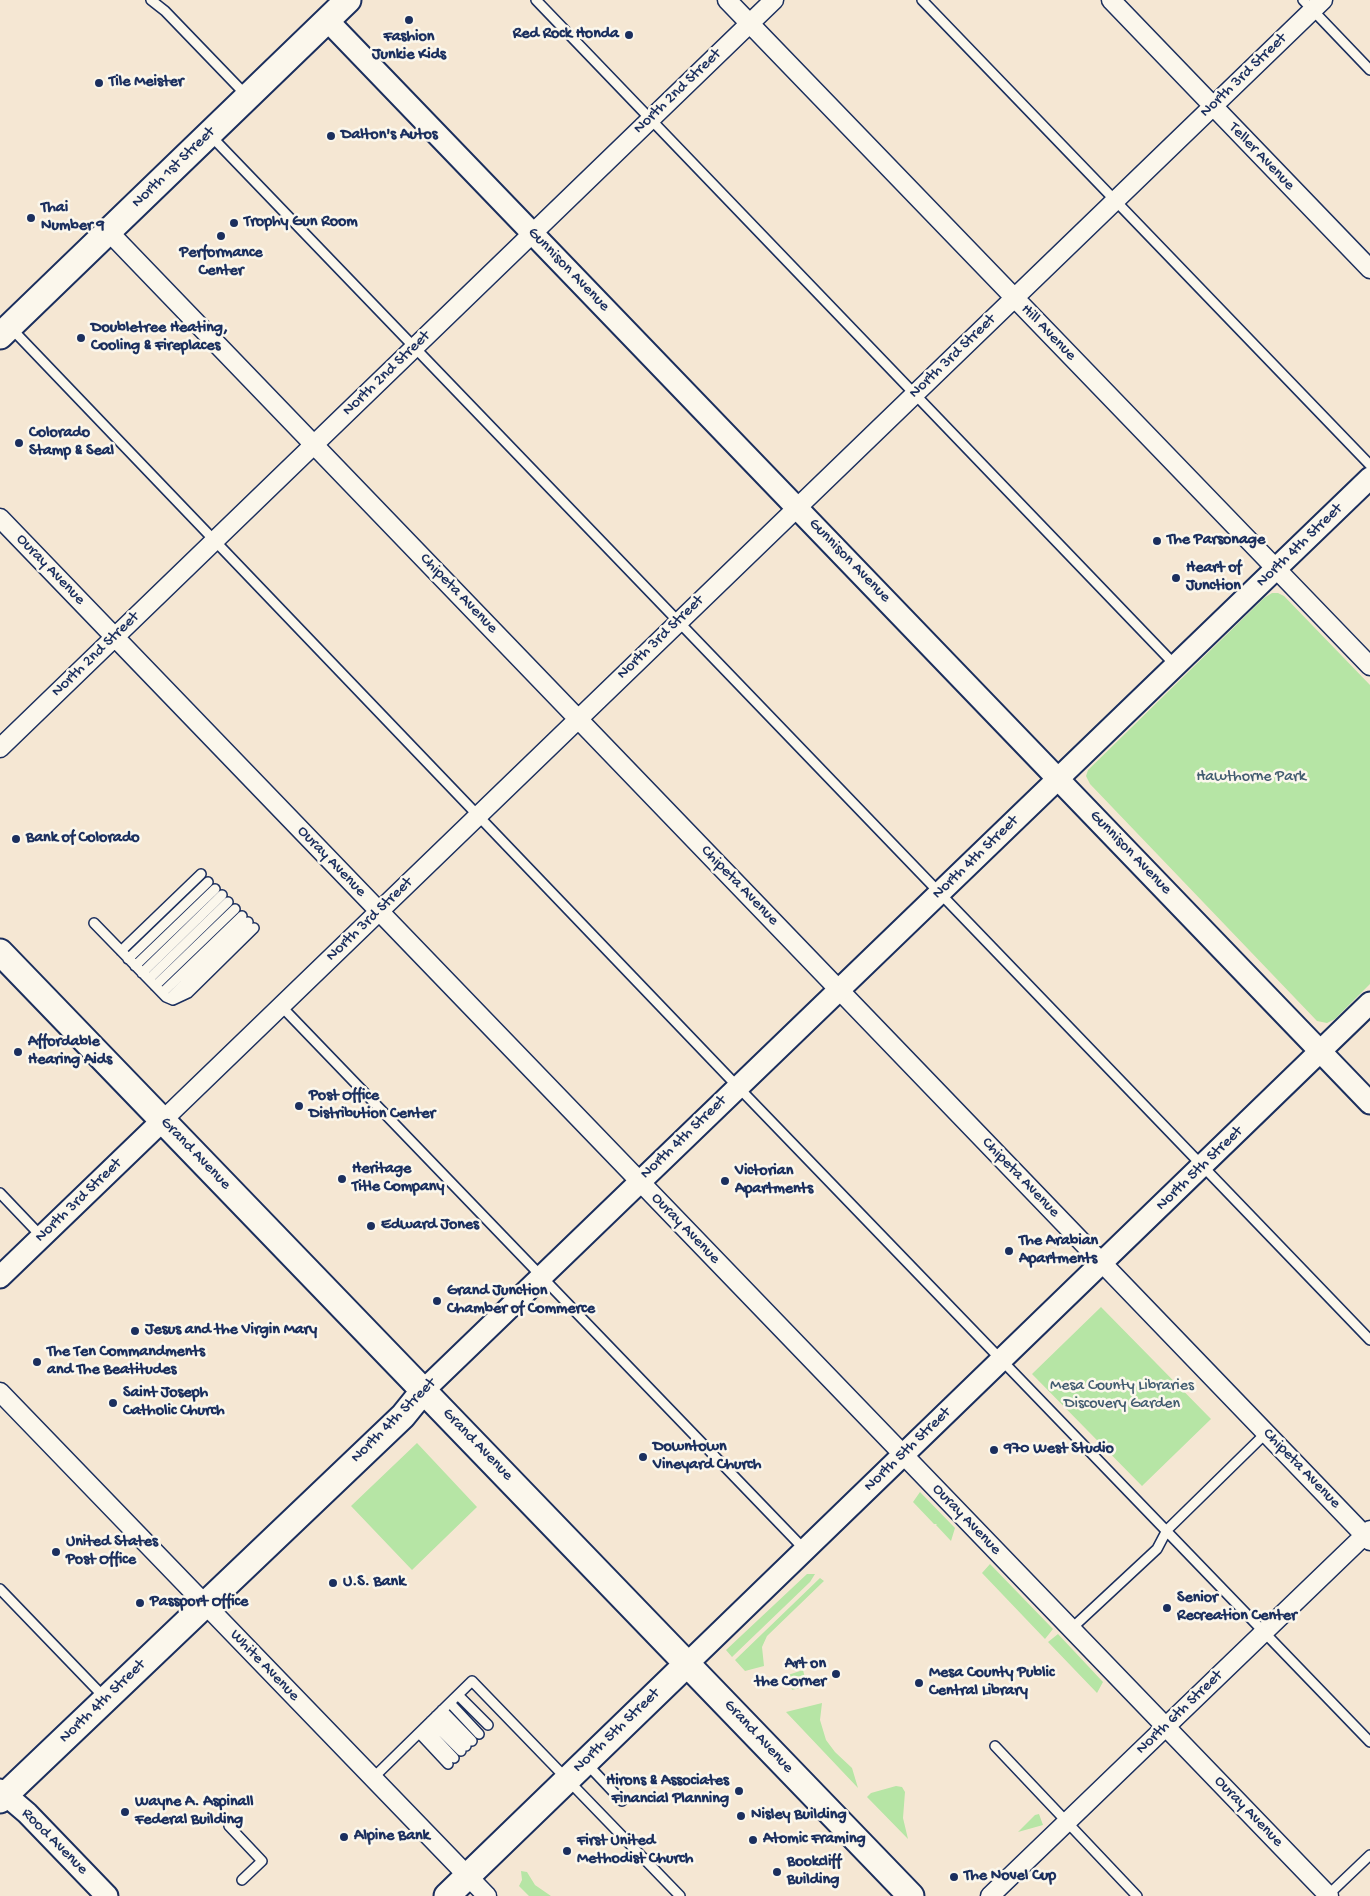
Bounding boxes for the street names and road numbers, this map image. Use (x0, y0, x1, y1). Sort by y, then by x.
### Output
street label: North 3rd Street (1197, 30, 1291, 122)
street label: North 2nd Street (630, 45, 726, 139)
street label: Teller Avenue (1224, 119, 1298, 195)
street label: North 1st Street (128, 123, 220, 213)
street label: Gunnison Avenue (523, 224, 613, 316)
street label: Hill Avenue (1016, 301, 1080, 365)
street label: North 3rd Street (906, 311, 1000, 403)
street label: North 2nd Street (339, 327, 435, 421)
street label: North 4th Street (1253, 500, 1347, 592)
street label: Gunnison Avenue (804, 515, 894, 607)
street label: Ouray Avenue (11, 530, 89, 610)
street label: Chipeta Avenue (415, 550, 501, 638)
street label: North 3rd Street (614, 592, 708, 684)
street label: North 2nd Street (48, 608, 144, 702)
street label: Gunnison Avenue (1085, 807, 1175, 899)
street label: North 4th Street (929, 812, 1023, 904)
street label: Ouray Avenue (292, 822, 370, 902)
street label: Chipeta Avenue (696, 842, 782, 930)
street label: North 3rd Street (323, 874, 417, 966)
street label: North 4th Street (637, 1092, 731, 1184)
street label: Grand Avenue (156, 1114, 234, 1194)
street label: North 5th Street (1153, 1123, 1247, 1215)
street label: Chipeta Avenue (977, 1134, 1063, 1222)
street label: North 3rd Street (32, 1155, 126, 1247)
street label: Ouray Avenue (646, 1189, 724, 1269)
street label: North 4th Street (347, 1374, 441, 1468)
street label: North 5th Street (861, 1404, 955, 1496)
street label: Grand Avenue (438, 1405, 516, 1485)
street label: Chipeta Avenue (1258, 1425, 1344, 1513)
street label: Ouray Avenue (927, 1480, 1005, 1560)
street label: White Avenue (225, 1626, 303, 1706)
street label: North 4th Street (56, 1656, 150, 1748)
street label: North 6th Street (1133, 1667, 1227, 1759)
street label: North 5th Street (570, 1685, 664, 1777)
street label: Grand Avenue (719, 1696, 797, 1778)
street label: Ouray Avenue (1209, 1772, 1287, 1852)
street label: Rood Avenue (17, 1805, 91, 1879)

